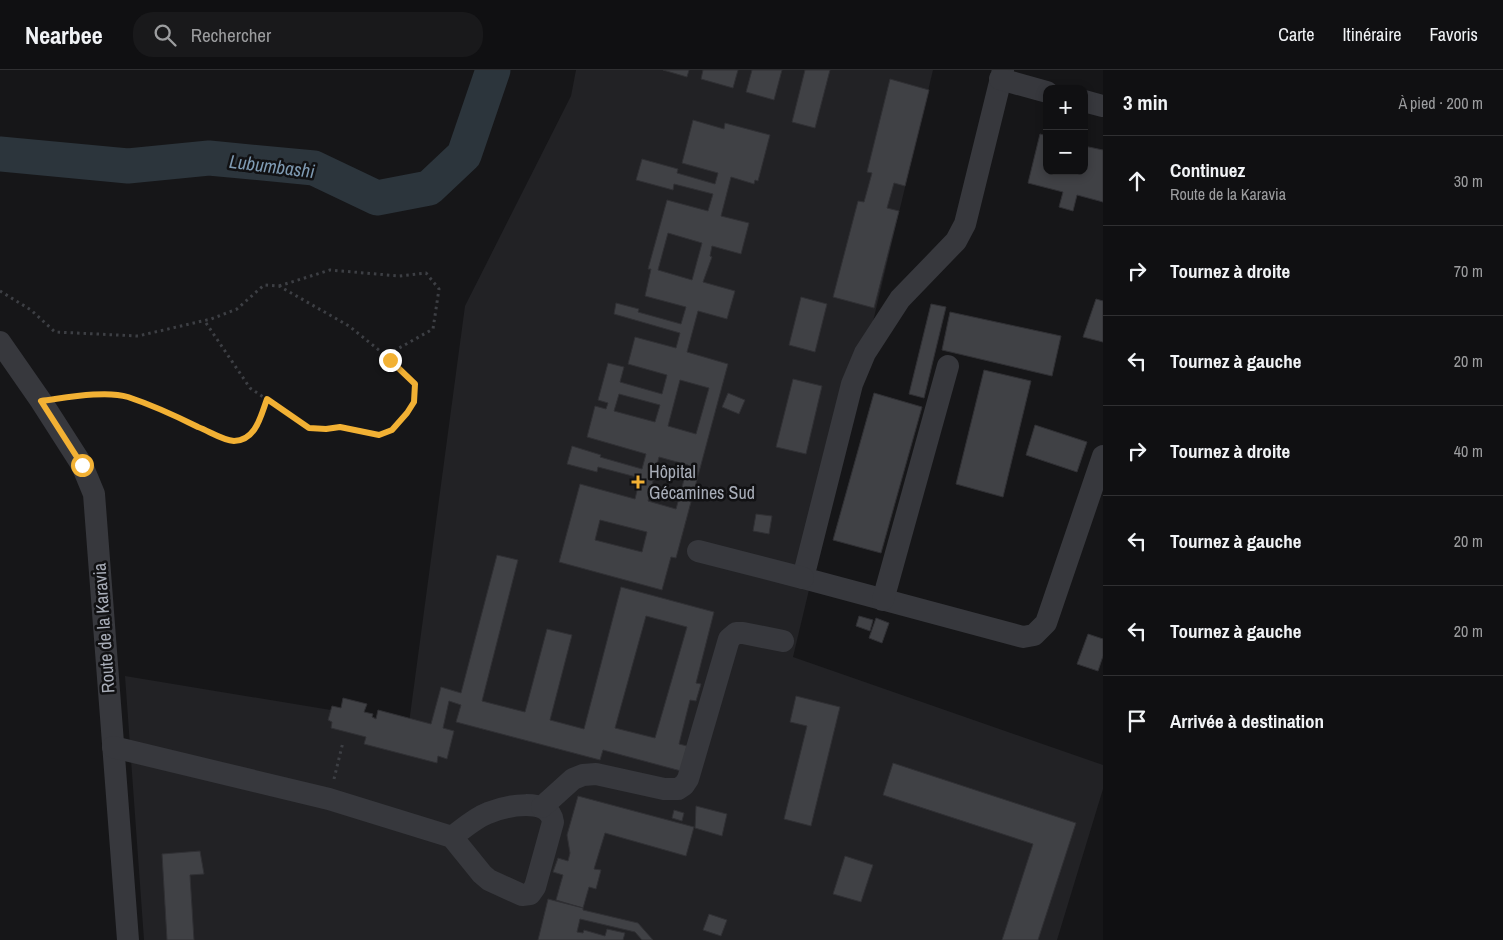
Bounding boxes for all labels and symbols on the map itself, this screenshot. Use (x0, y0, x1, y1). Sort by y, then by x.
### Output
water label: Lubumbashi (228, 148, 317, 184)
route end (379, 349, 402, 372)
route start (71, 454, 94, 477)
place label: Hôpital Gécamines Sud (649, 459, 755, 505)
marker: Hôpital Gécamines Sud (631, 475, 645, 489)
street label: Route de la Karavia (86, 562, 121, 694)

